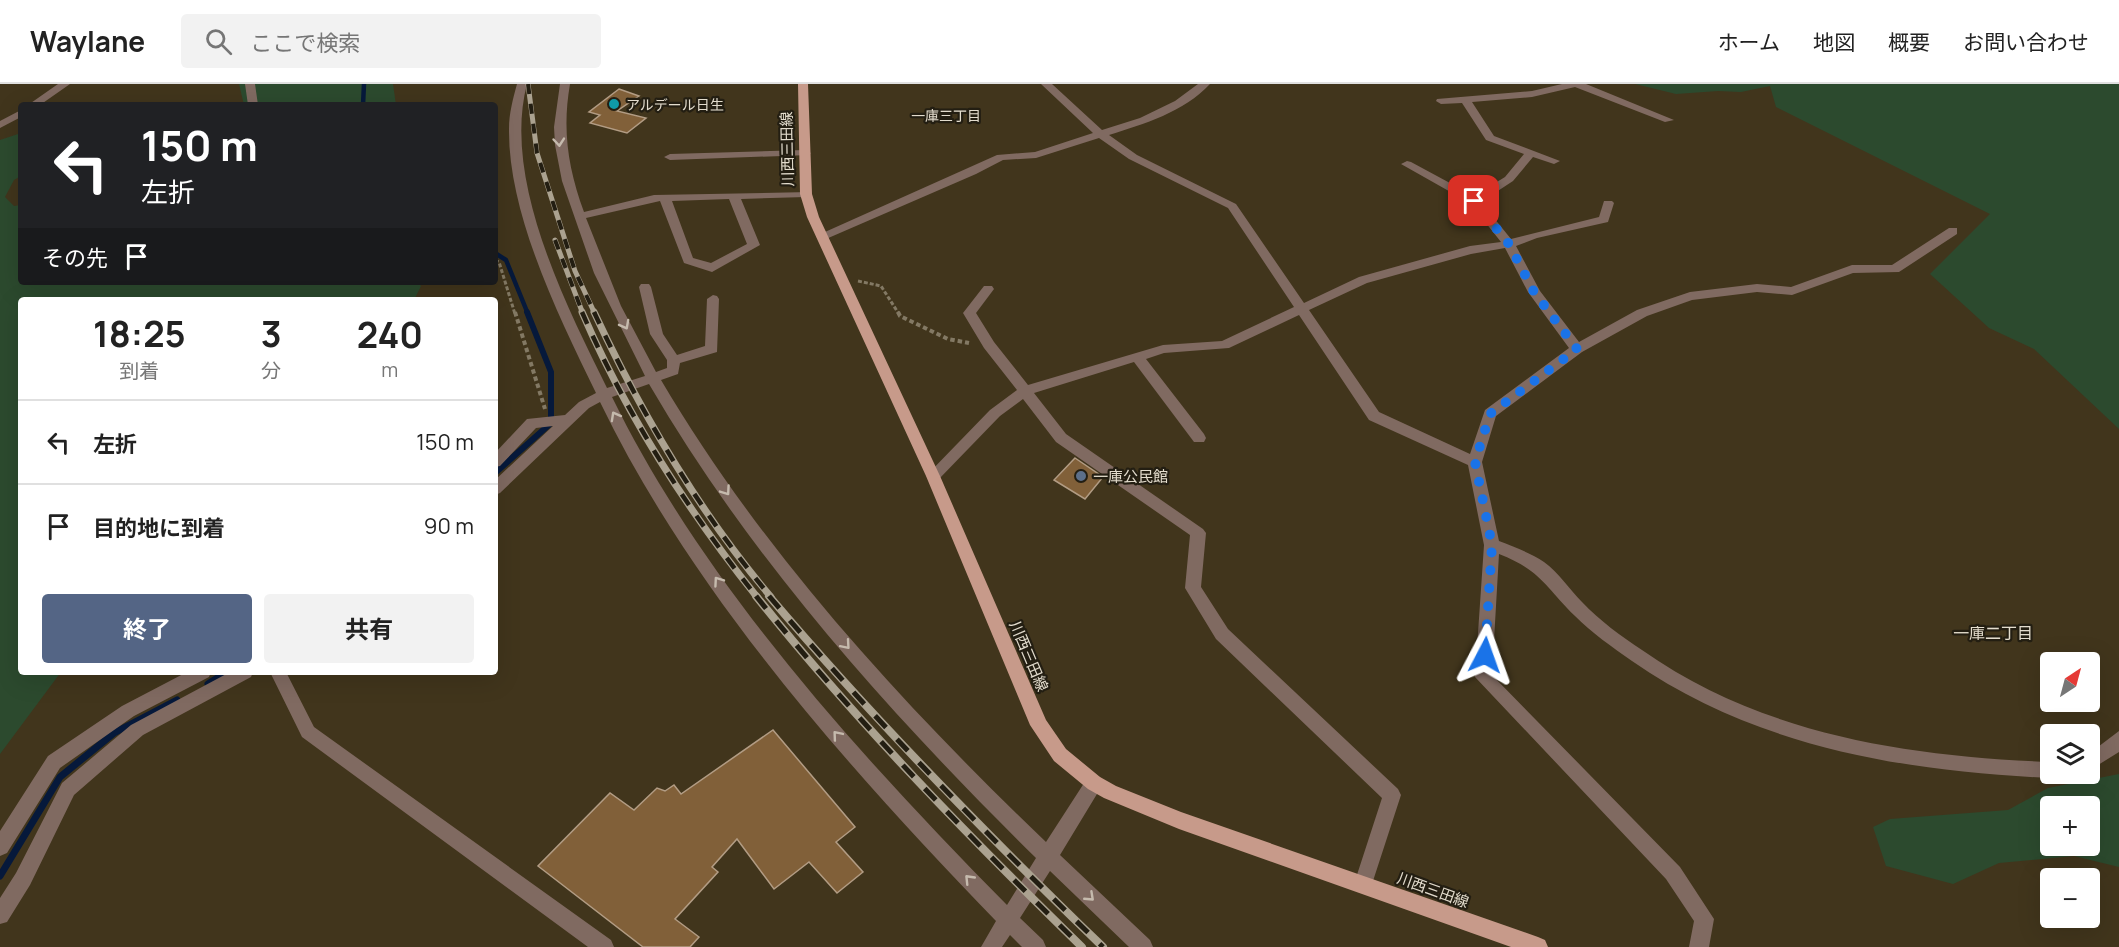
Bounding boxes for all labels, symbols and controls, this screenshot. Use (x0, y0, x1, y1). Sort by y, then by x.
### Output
search box (181, 14, 601, 68)
text: Waylane (30, 22, 145, 60)
icon: search (202, 25, 235, 58)
text: ここで検索 (250, 28, 360, 58)
text: ホーム (1718, 28, 1780, 56)
text: 地図 (1813, 28, 1855, 56)
text: 概要 (1888, 28, 1930, 56)
text: お問い合わせ (1963, 28, 2089, 56)
place label: アルデール日生 (626, 95, 724, 114)
marker: アルデール日生 (607, 97, 621, 111)
district label: 一庫三丁目 (911, 106, 981, 125)
street label: 川西三田線 (776, 111, 798, 187)
text: 150 m (141, 116, 258, 174)
icon: left (42, 126, 120, 204)
one-way arrow (552, 137, 565, 146)
text: 左折 (141, 173, 195, 210)
pin (1448, 175, 1499, 226)
icon: arrive (1457, 184, 1490, 217)
icon: arrive (120, 240, 153, 273)
text: その先 (42, 243, 108, 273)
text: 18:25 (93, 309, 186, 358)
text: 3 (261, 309, 282, 358)
text: 240 (357, 310, 423, 359)
one-way arrow (618, 318, 629, 329)
text: m (381, 356, 398, 383)
text: 到着 (119, 357, 159, 384)
text: 分 (261, 357, 281, 384)
one-way arrow (610, 412, 622, 422)
icon: left (42, 426, 75, 459)
text: 150 m (416, 427, 474, 457)
text: 左折 (93, 429, 137, 459)
place label: 一庫公民館 (1093, 466, 1168, 487)
marker: 一庫公民館 (1074, 469, 1088, 483)
one-way arrow (719, 485, 730, 496)
icon: arrive (42, 510, 75, 543)
text: 90 m (424, 511, 474, 541)
text: 目的地に到着 (93, 513, 225, 543)
one-way arrow (714, 577, 725, 588)
button: 終了 (42, 594, 252, 663)
button: 共有 (264, 594, 474, 663)
street label: 川西三田線 (1005, 617, 1053, 695)
district label: 一庫二丁目 (1953, 622, 2033, 644)
position arrow (1453, 623, 1517, 687)
one-way arrow (839, 638, 850, 649)
north arrow (2040, 652, 2100, 712)
map controls (2040, 652, 2100, 928)
button: layers (2040, 724, 2100, 784)
one-way arrow (834, 731, 845, 742)
button: + (2040, 796, 2100, 856)
street label: 川西三田線 (1394, 867, 1472, 913)
button: − (2040, 868, 2100, 928)
one-way arrow (965, 876, 976, 887)
one-way arrow (1083, 890, 1094, 901)

